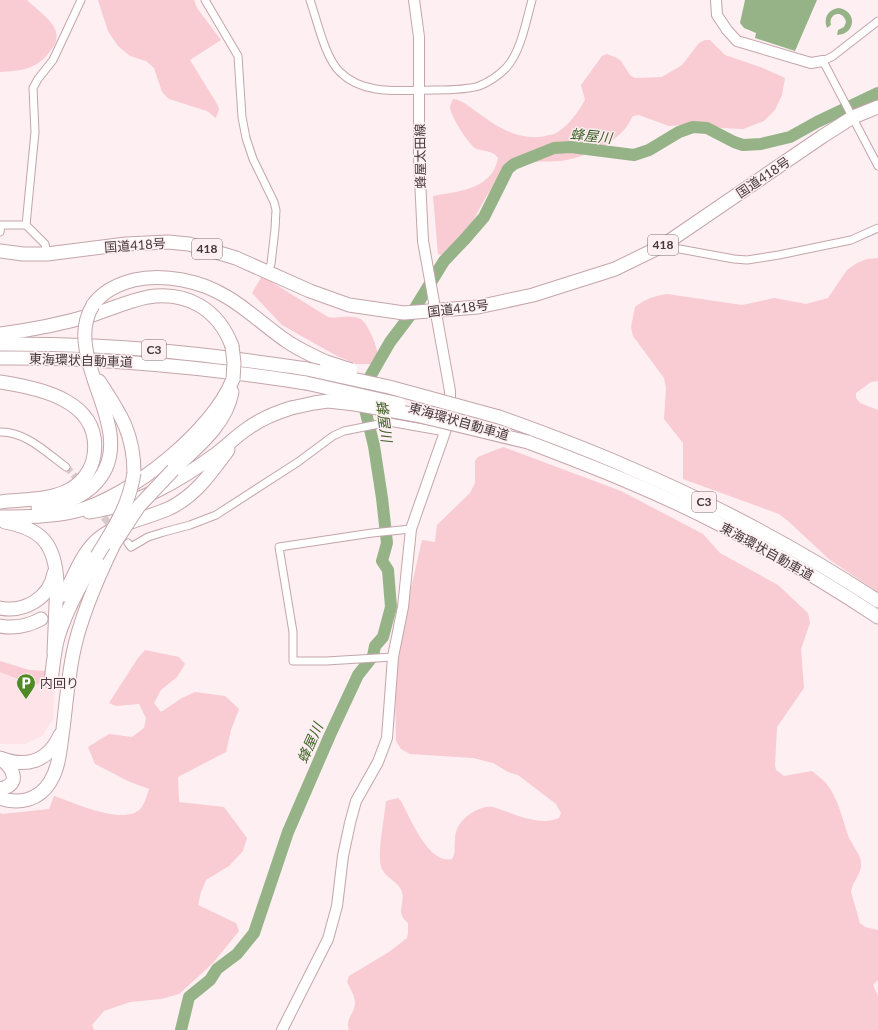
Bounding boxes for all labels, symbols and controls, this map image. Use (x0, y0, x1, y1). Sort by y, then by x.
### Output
street label: 蜂屋太田線 (411, 123, 429, 189)
water label: 蜂屋川 (569, 125, 615, 146)
street label: 国道418号 (733, 153, 793, 201)
street label: 国道418号 (104, 235, 166, 255)
road number: 418 (648, 235, 678, 255)
road number: 418 (192, 239, 222, 259)
street label: 国道418号 (426, 296, 490, 320)
road number: C3 (142, 340, 166, 360)
street label: 東海環状自動車道 (29, 350, 133, 370)
water label: 蜂屋川 (373, 399, 396, 445)
street label: 東海環状自動車道 (407, 399, 511, 443)
road number: C3 (692, 492, 716, 512)
street label: 東海環状自動車道 (718, 519, 816, 583)
parking icon: 内回り (15, 672, 37, 700)
place label: 内回り (40, 675, 79, 691)
water label: 蜂屋川 (293, 718, 327, 765)

